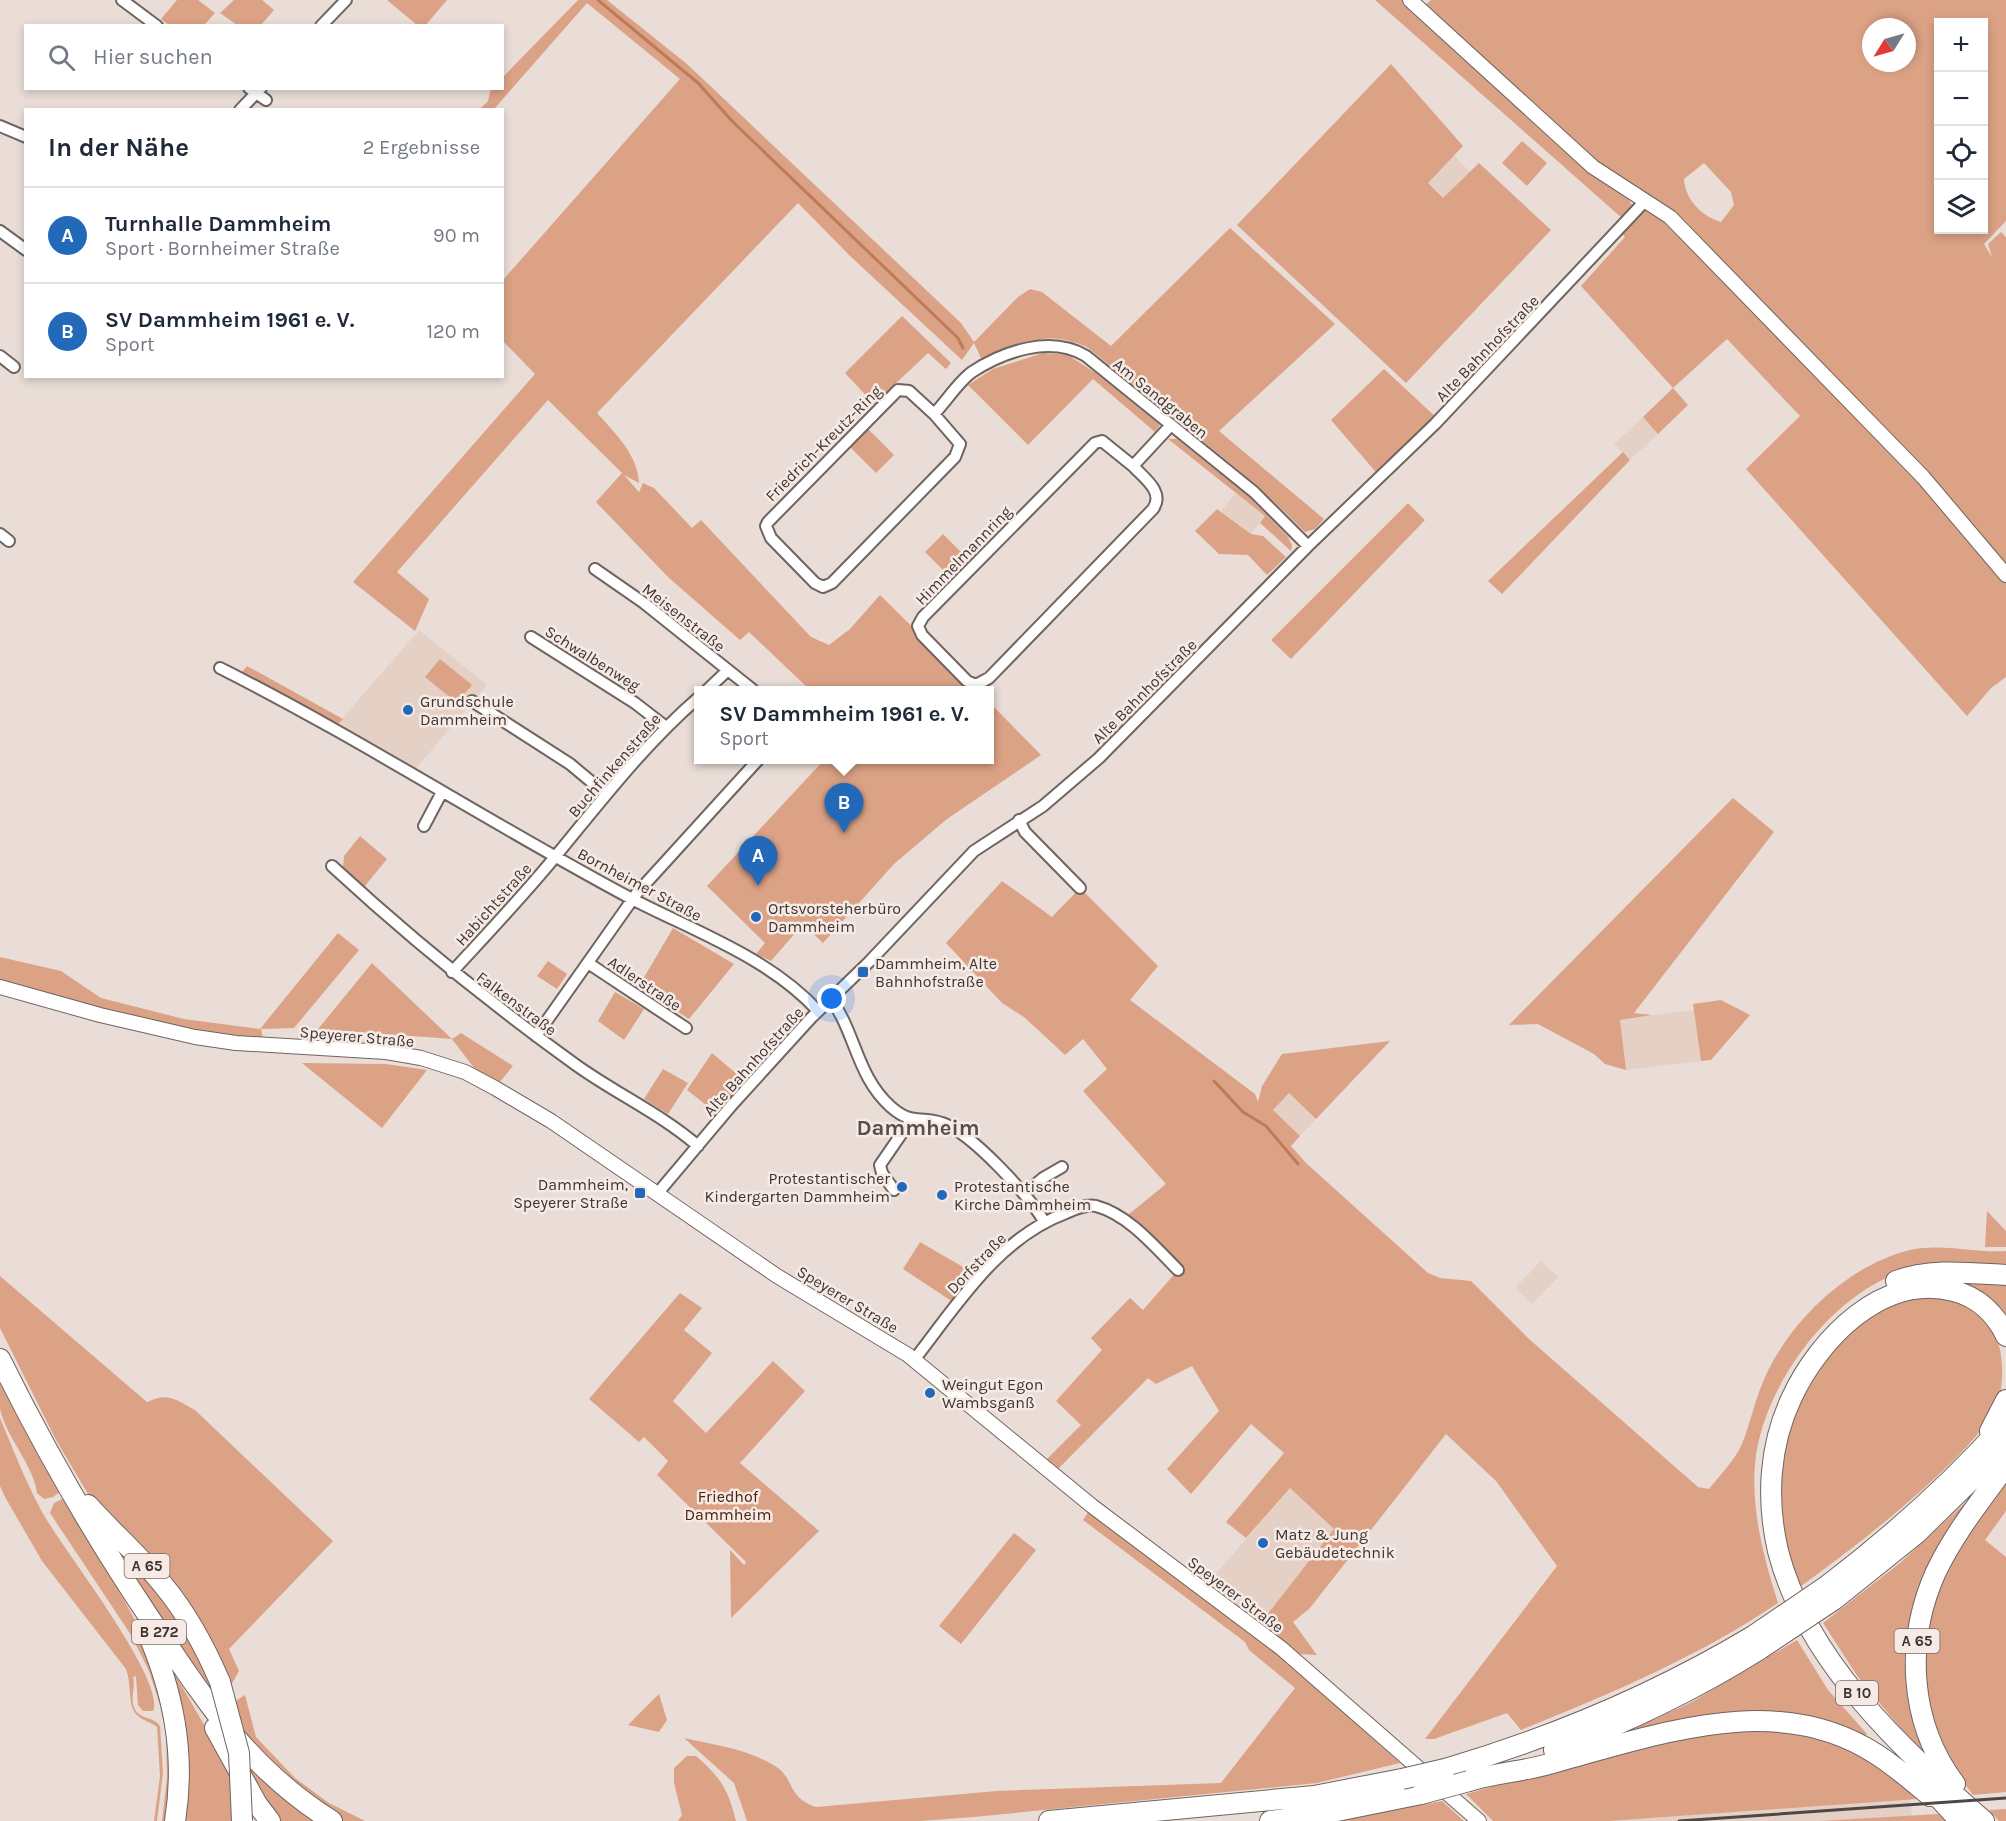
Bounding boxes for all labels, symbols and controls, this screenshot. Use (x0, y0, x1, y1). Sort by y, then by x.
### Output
north arrow (1862, 18, 1916, 72)
map controls (1934, 18, 1988, 234)
button: + (1934, 18, 1988, 72)
search box (24, 24, 504, 90)
icon: search (45, 41, 78, 74)
text: Hier suchen (93, 44, 213, 70)
button: − (1934, 72, 1988, 126)
button: locate (1934, 126, 1988, 180)
text: In der Nähe (48, 132, 189, 163)
text: 2 Ergebnisse (363, 136, 480, 159)
button: layers (1934, 180, 1988, 234)
text: Turnhalle Dammheim (105, 211, 331, 237)
text: A (61, 224, 74, 247)
text: 90 m (433, 224, 480, 247)
text: Sport · Bornheimer Straße (105, 237, 340, 260)
street label: Alte Bahnhofstraße (1432, 291, 1543, 405)
text: SV Dammheim 1961 e. V. (105, 307, 355, 333)
text: B (61, 320, 74, 343)
text: 120 m (426, 320, 480, 343)
text: Sport (105, 333, 154, 356)
street label: Am Sandgraben (1109, 354, 1212, 442)
street label: Friedrich-Kreutz-Ring (761, 381, 885, 505)
street label: Himmelmannring (911, 502, 1015, 609)
street label: Meisenstraße (638, 579, 729, 656)
street label: Schwalbenweg (542, 622, 644, 695)
street label: Alte Bahnhofstraße (1088, 635, 1201, 748)
popup (694, 686, 994, 764)
place label: Grundschule Dammheim (420, 692, 514, 729)
text: SV Dammheim 1961 e. V. (719, 701, 969, 727)
marker: Grundschule Dammheim (401, 703, 415, 717)
street label: Buchfinkenstraße (564, 710, 665, 821)
text: Sport (719, 727, 769, 750)
pin: B (824, 784, 864, 833)
pin: A (738, 836, 777, 886)
street label: Bornheimer Straße (574, 844, 705, 925)
street label: Habichtstraße (451, 859, 535, 950)
place label: Ortsvorsteherbüro Dammheim (768, 899, 901, 936)
marker: Ortsvorsteherbüro Dammheim (749, 910, 763, 924)
street label: Adlerstraße (605, 952, 685, 1015)
place label: Dammheim, Alte Bahnhofstraße (875, 954, 997, 991)
marker: Dammheim, Alte Bahnhofstraße (856, 965, 870, 979)
street label: Falkenstraße (473, 967, 560, 1040)
your location (817, 984, 846, 1013)
street label: Alte Bahnhofstraße (699, 1003, 807, 1120)
street label: Speyerer Straße (299, 1022, 415, 1051)
district label: Dammheim (856, 1115, 980, 1141)
place label: Protestantischer Kindergarten Dammheim (704, 1169, 890, 1206)
place label: Dammheim, Speyerer Straße (513, 1175, 628, 1212)
place label: Protestantische Kirche Dammheim (954, 1177, 1091, 1214)
marker: Protestantischer Kindergarten Dammheim (895, 1180, 909, 1194)
marker: Dammheim, Speyerer Straße (633, 1186, 647, 1200)
marker: Protestantische Kirche Dammheim (935, 1188, 949, 1202)
street label: Dorfstraße (943, 1229, 1010, 1298)
street label: Speyerer Straße (794, 1262, 902, 1337)
place label: Weingut Egon Wambsganß (942, 1375, 1043, 1412)
marker: Weingut Egon Wambsganß (923, 1386, 937, 1400)
park label: Friedhof Dammheim (685, 1487, 771, 1524)
place label: Matz & Jung Gebäudetechnik (1275, 1525, 1395, 1562)
marker: Matz & Jung Gebäudetechnik (1256, 1536, 1270, 1550)
street label: Speyerer Straße (1184, 1552, 1287, 1637)
road number: A 65 (124, 1554, 170, 1578)
road number: B 272 (132, 1620, 186, 1644)
road number: A 65 (1894, 1629, 1940, 1653)
road number: B 10 (1836, 1681, 1878, 1705)

